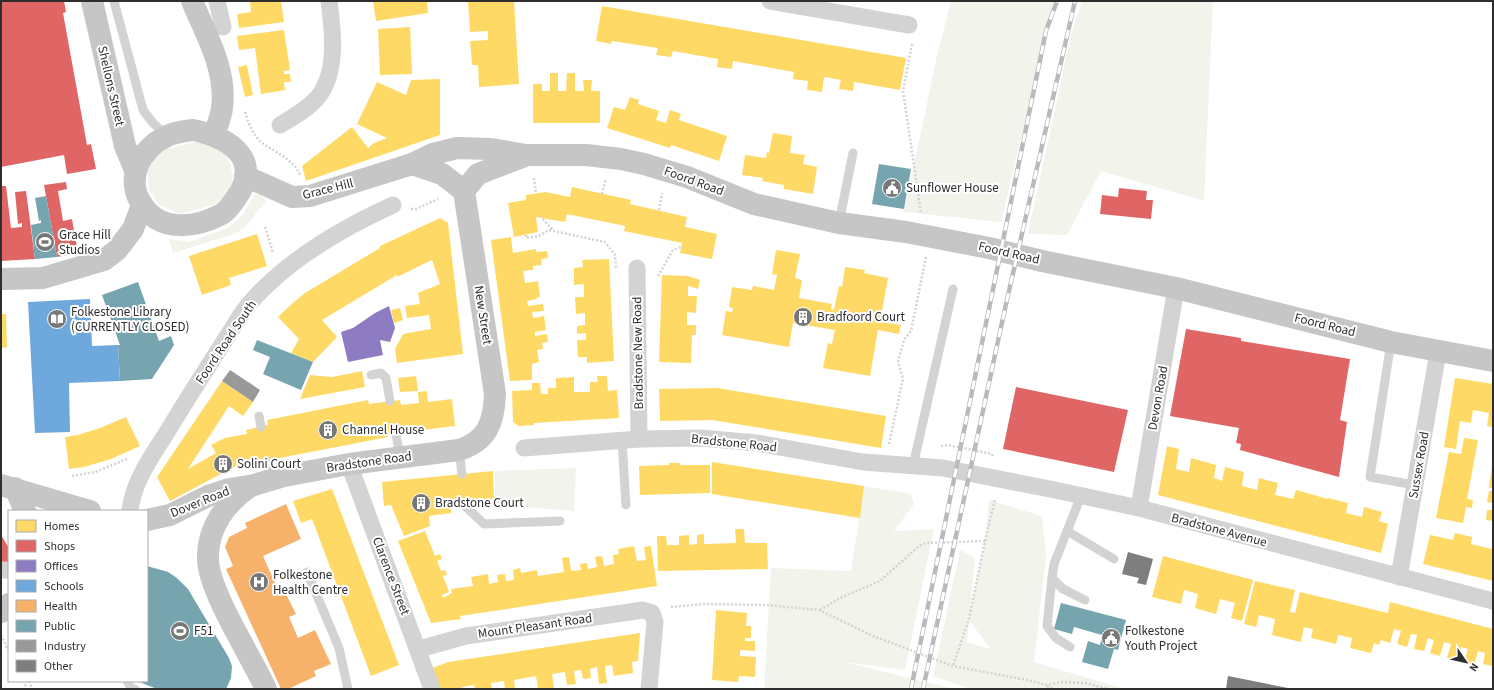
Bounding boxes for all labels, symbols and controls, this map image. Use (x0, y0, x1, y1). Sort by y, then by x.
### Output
street label: Shellons Street (93, 44, 129, 128)
street label: Foord Road (662, 162, 726, 200)
street label: Grace Hill (301, 174, 355, 204)
public building icon: Sunflower House (881, 177, 903, 199)
place label: Sunflower House (906, 179, 999, 197)
place label: Grace Hill Studios (59, 226, 111, 259)
sports icon: Grace Hill Studios (34, 231, 56, 253)
street label: Foord Road (977, 237, 1041, 269)
street label: New Street (469, 284, 497, 346)
street label: Bradstone New Road (628, 296, 648, 410)
street label: Foord Road South (191, 297, 261, 387)
place label: Folkestone Library (CURRENTLY CLOSED) (71, 303, 189, 336)
building icon: Bradfoord Court (792, 306, 814, 328)
library icon: Folkestone Library (CURRENTLY CLOSED) (46, 308, 68, 330)
place label: Bradfoord Court (817, 308, 906, 326)
street label: Foord Road (1293, 309, 1357, 341)
street label: Devon Road (1143, 364, 1173, 432)
building icon: Channel House (317, 419, 339, 441)
place label: Channel House (342, 421, 424, 439)
street label: Bradstone Road (690, 430, 778, 456)
street label: Sussex Road (1404, 430, 1434, 500)
street label: Bradstone Road (325, 447, 413, 477)
building icon: Solini Court (212, 453, 234, 475)
place label: Solini Court (237, 455, 301, 473)
street label: Dover Road (168, 482, 232, 522)
building icon: Bradstone Court (410, 492, 432, 514)
place label: Bradstone Court (435, 494, 524, 512)
street label: Bradstone Avenue (1169, 509, 1269, 551)
legend (8, 510, 148, 682)
text: Homes (44, 518, 79, 535)
street label: Clarence Street (368, 534, 414, 618)
text: Shops (44, 538, 75, 555)
text: Offices (44, 558, 78, 575)
place label: Folkestone Health Centre (273, 566, 348, 599)
hospital icon: Folkestone Health Centre (248, 571, 270, 593)
text: Schools (44, 578, 84, 595)
text: Health (44, 598, 77, 615)
street label: Mount Pleasant Road (477, 609, 593, 643)
text: Public (44, 618, 76, 635)
sports icon: F51 (169, 620, 191, 642)
place label: F51 (194, 622, 213, 640)
place label: Folkestone Youth Project (1124, 622, 1198, 655)
public building icon: Folkestone Youth Project (1100, 627, 1122, 649)
text: Industry (44, 638, 86, 655)
north arrow (1446, 642, 1486, 682)
text: Other (44, 658, 74, 675)
text: N (1466, 660, 1482, 675)

